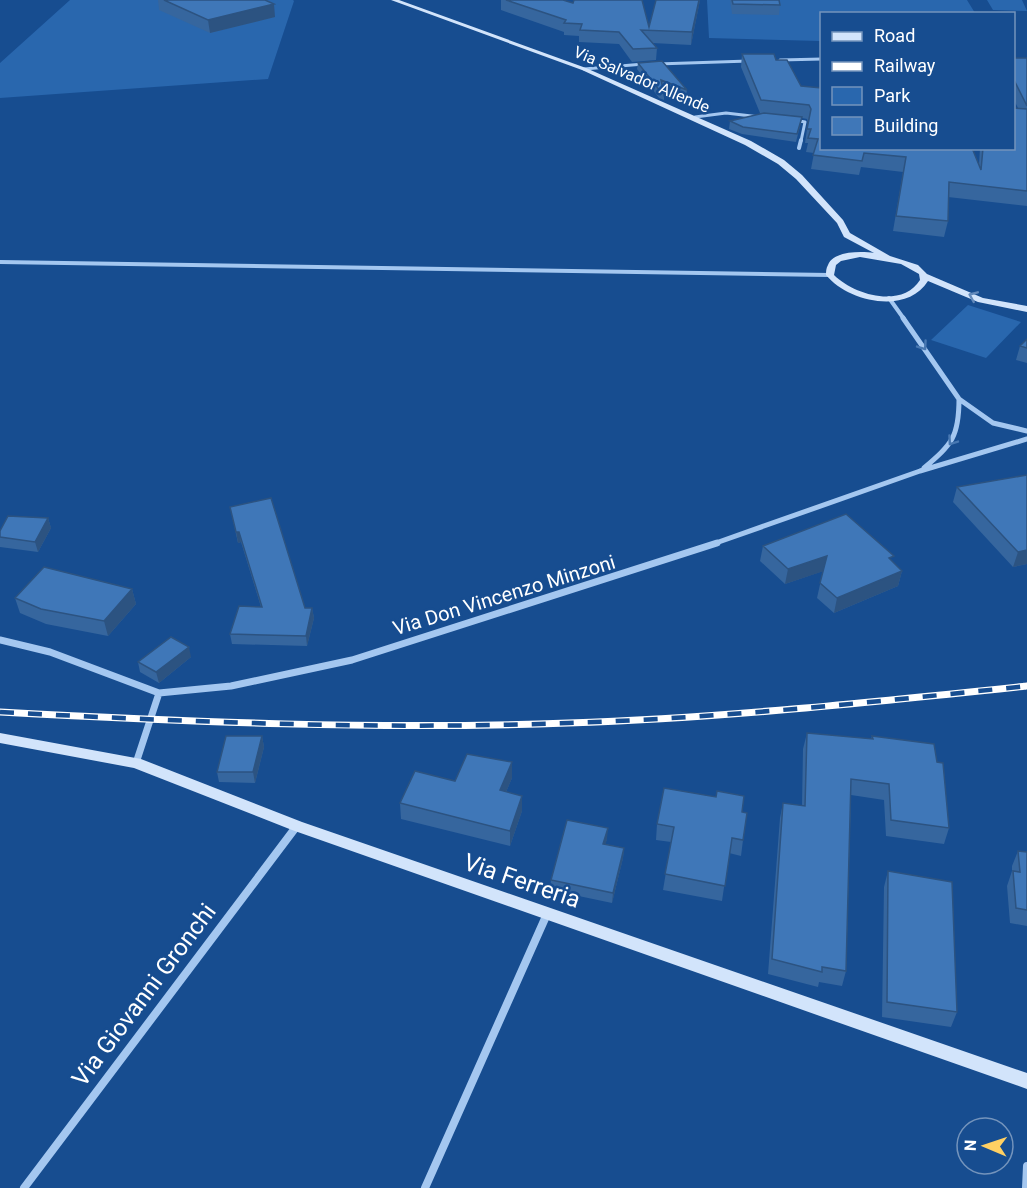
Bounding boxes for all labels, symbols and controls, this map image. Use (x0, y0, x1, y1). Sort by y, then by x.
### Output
legend (820, 12, 1015, 150)
text: Road (874, 25, 915, 46)
street label: Via Salvador Allende (571, 42, 713, 117)
text: Railway (874, 55, 936, 76)
text: Park (874, 85, 911, 106)
text: Building (874, 115, 938, 136)
one-way arrow (969, 291, 980, 303)
one-way arrow (916, 339, 927, 350)
one-way arrow (948, 434, 959, 445)
street label: Via Don Vincenzo Minzoni (390, 550, 618, 640)
street label: Via Ferreria (460, 848, 584, 914)
street label: Via Giovanni Gronchi (66, 898, 222, 1092)
north arrow (955, 1116, 1015, 1176)
text: N (961, 1140, 980, 1151)

